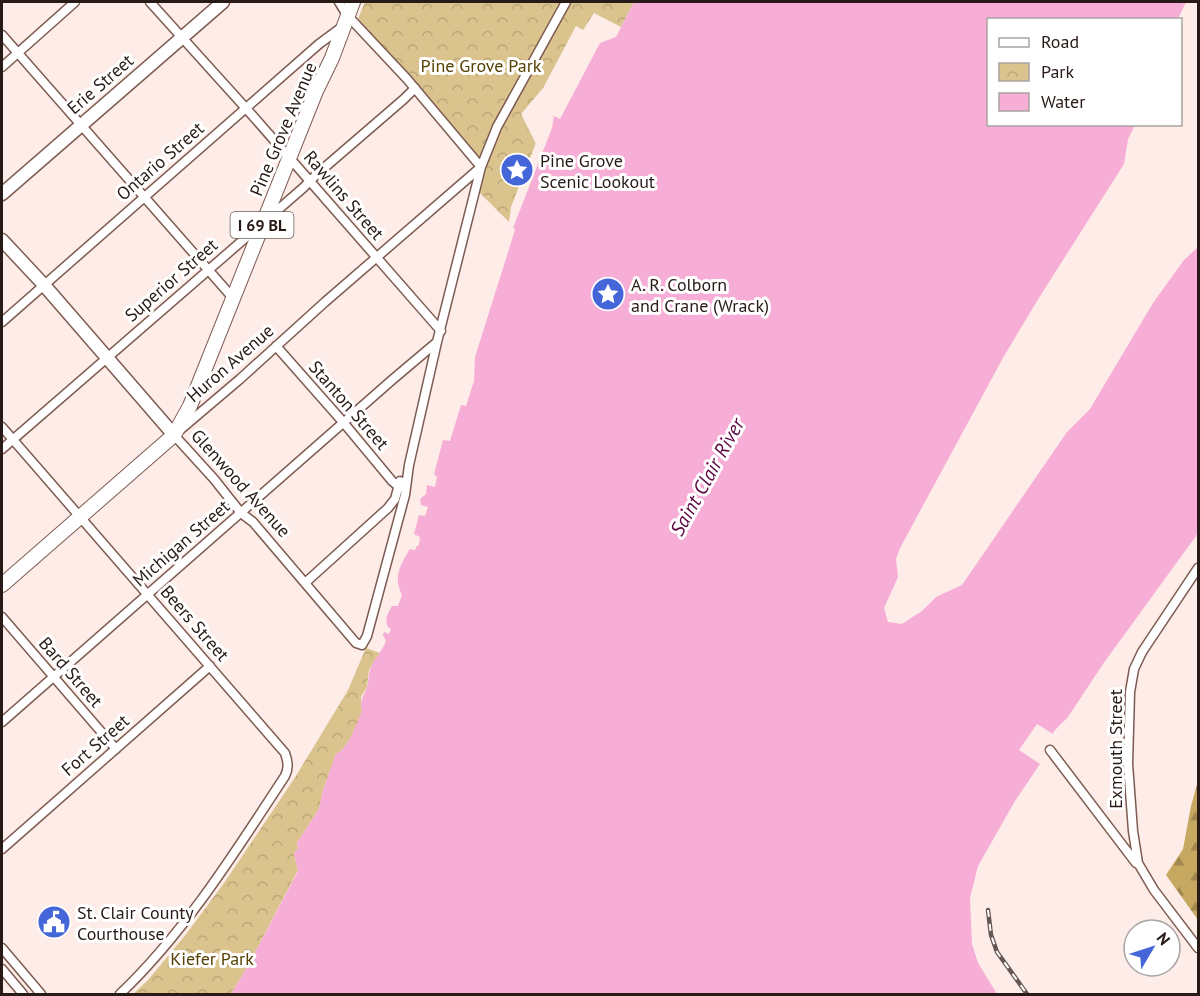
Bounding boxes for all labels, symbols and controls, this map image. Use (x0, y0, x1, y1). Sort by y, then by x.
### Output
legend (987, 18, 1182, 126)
text: Road (1041, 30, 1079, 53)
street label: Erie Street (62, 49, 138, 119)
park label: Pine Grove Park (421, 54, 542, 77)
street label: Pine Grove Avenue (244, 59, 322, 199)
text: Park (1041, 60, 1074, 83)
text: Water (1041, 90, 1085, 113)
street label: Ontario Street (111, 117, 209, 205)
street label: Rawlins Street (299, 146, 389, 244)
place label: Pine Grove Scenic Lookout (540, 149, 655, 193)
place icon: Pine Grove Scenic Lookout (499, 152, 535, 188)
road number: I 69 BL (230, 212, 294, 238)
street label: Superior Street (120, 233, 222, 327)
place label: A. R. Colborn and Crane (Wrack) (631, 273, 769, 317)
place icon: A. R. Colborn and Crane (Wrack) (590, 276, 626, 312)
street label: Huron Avenue (182, 319, 278, 407)
street label: Stanton Street (304, 356, 394, 454)
water label: Saint Clair River (664, 412, 751, 540)
street label: Glenwood Avenue (186, 424, 296, 542)
street label: Michigan Street (128, 495, 234, 591)
street label: Beers Street (156, 580, 234, 666)
street label: Bard Street (34, 632, 108, 712)
street label: Exmouth Street (1104, 689, 1127, 809)
street label: Fort Street (56, 709, 134, 781)
place label: St. Clair County Courthouse (77, 901, 194, 945)
public building icon: St. Clair County Courthouse (36, 904, 72, 940)
north arrow (1122, 918, 1182, 978)
text: N (1153, 928, 1175, 949)
park label: Kiefer Park (170, 947, 254, 970)

